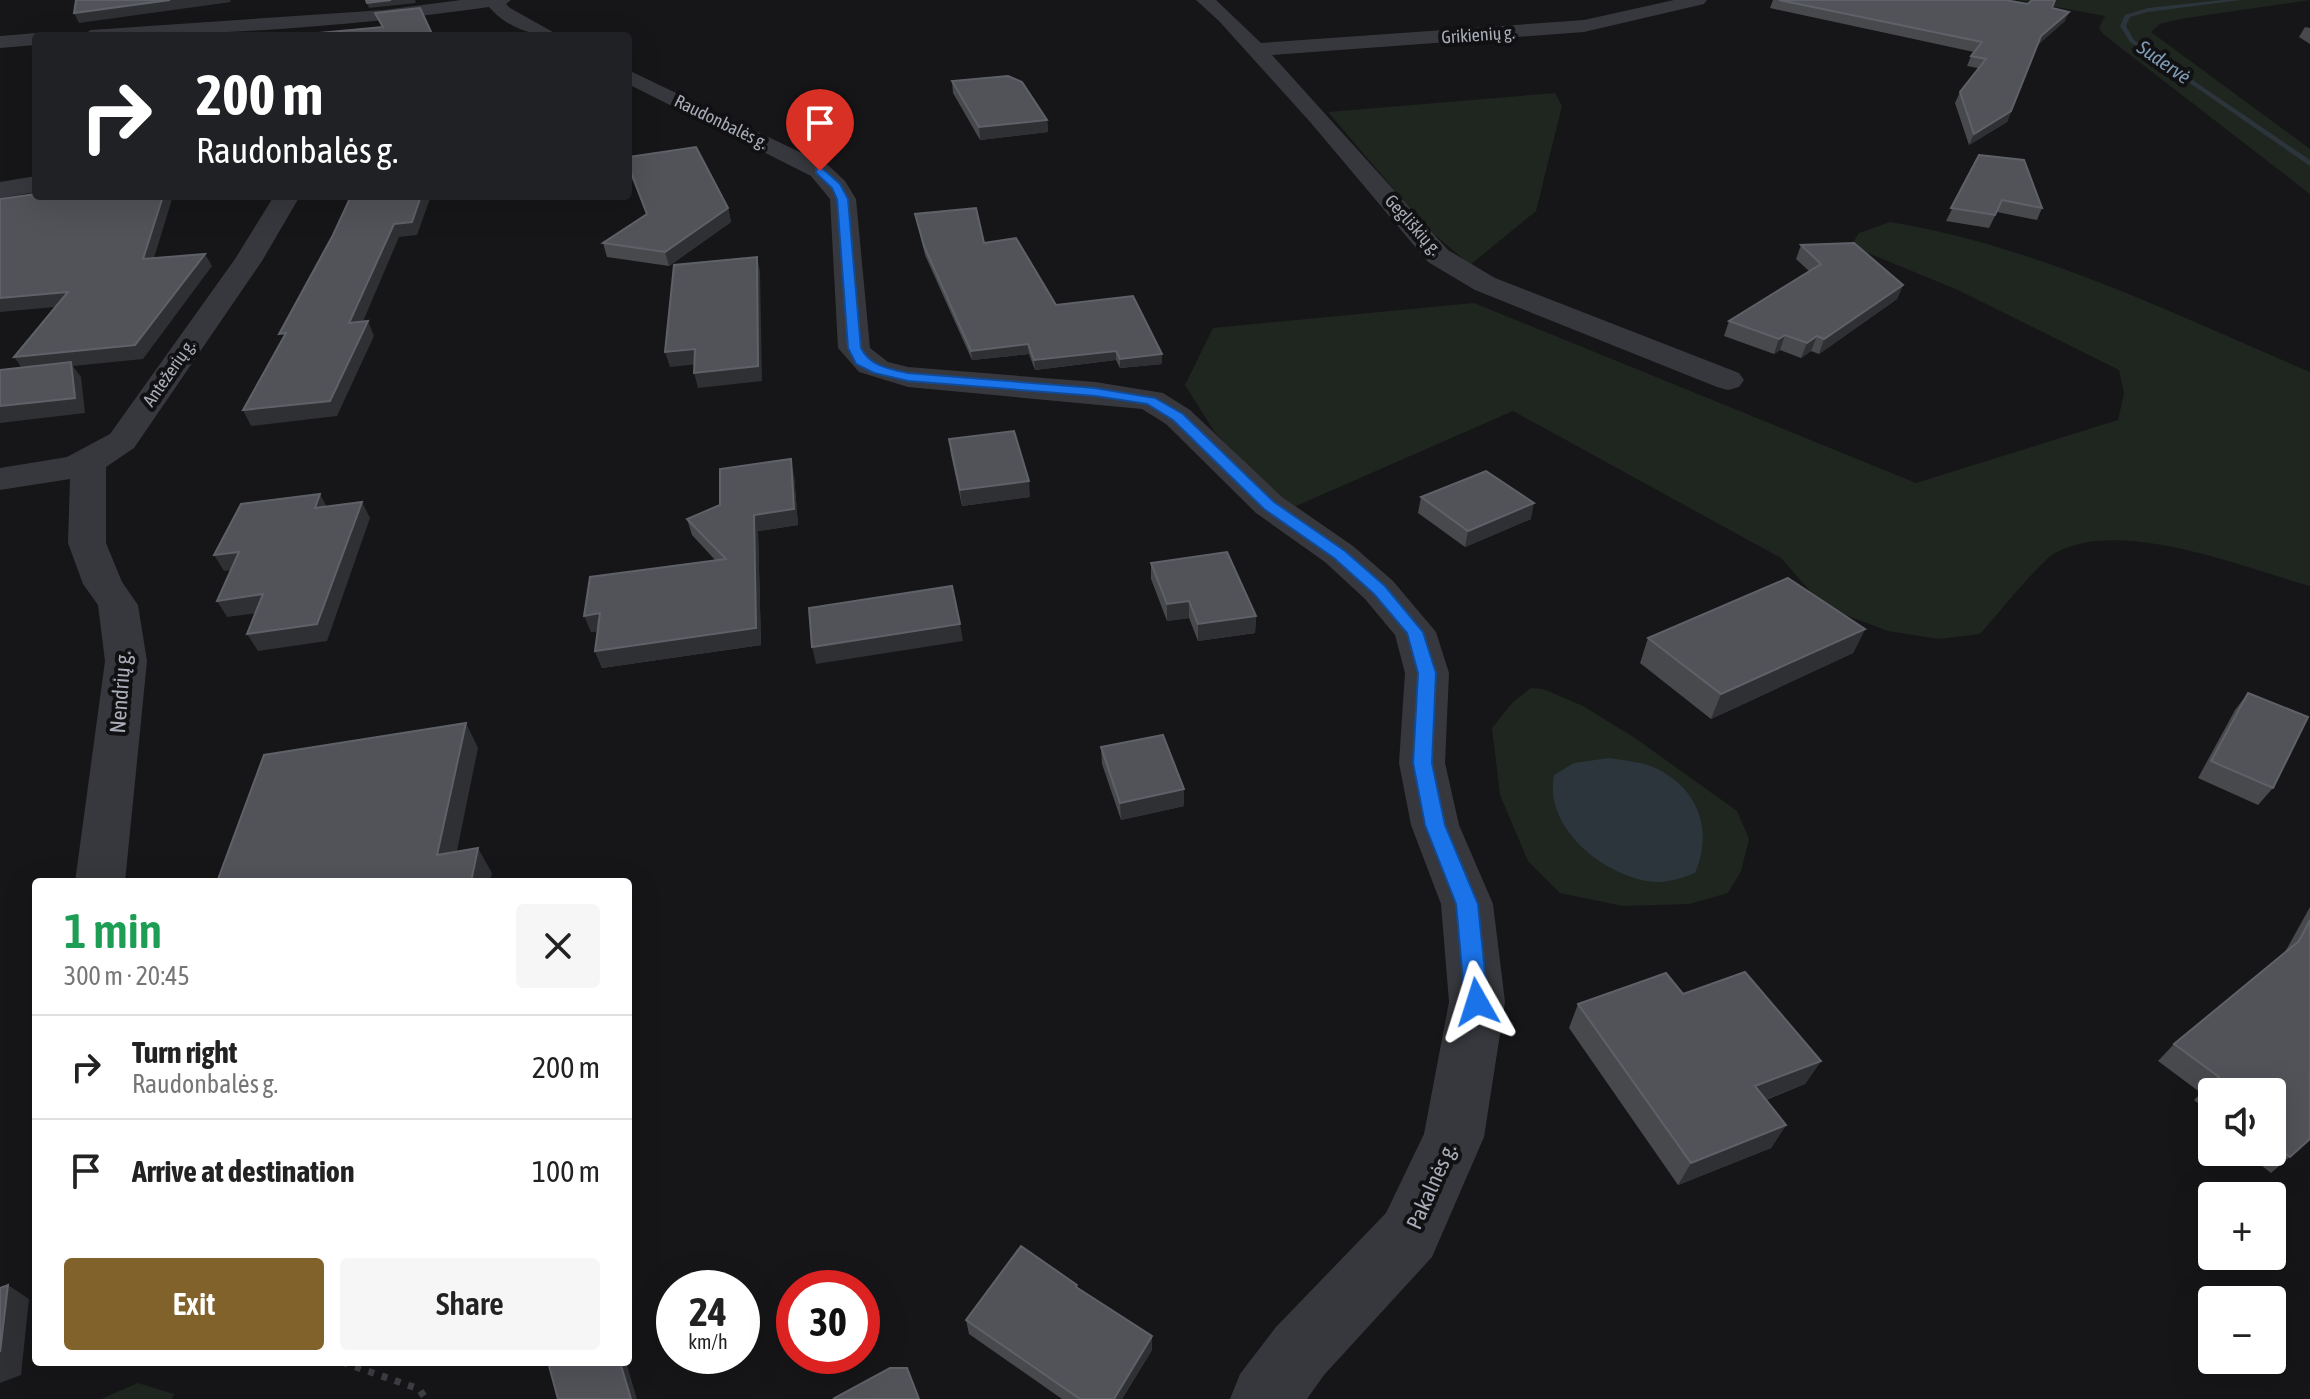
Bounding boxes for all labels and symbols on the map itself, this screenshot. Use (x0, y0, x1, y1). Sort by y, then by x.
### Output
street label: Grikienių g. (1440, 21, 1515, 48)
water label: Sudervė (2132, 34, 2195, 88)
pin (786, 89, 854, 171)
street label: Raudonbalės g. (671, 90, 771, 153)
street label: Gegliškių g. (1381, 190, 1446, 259)
street label: Antežerių g. (138, 335, 199, 410)
street label: Nendrių g. (104, 650, 136, 734)
position arrow (1435, 960, 1519, 1044)
street label: Pakalnės g. (1401, 1139, 1461, 1233)
speed limit sign: 30 (776, 1270, 880, 1374)

